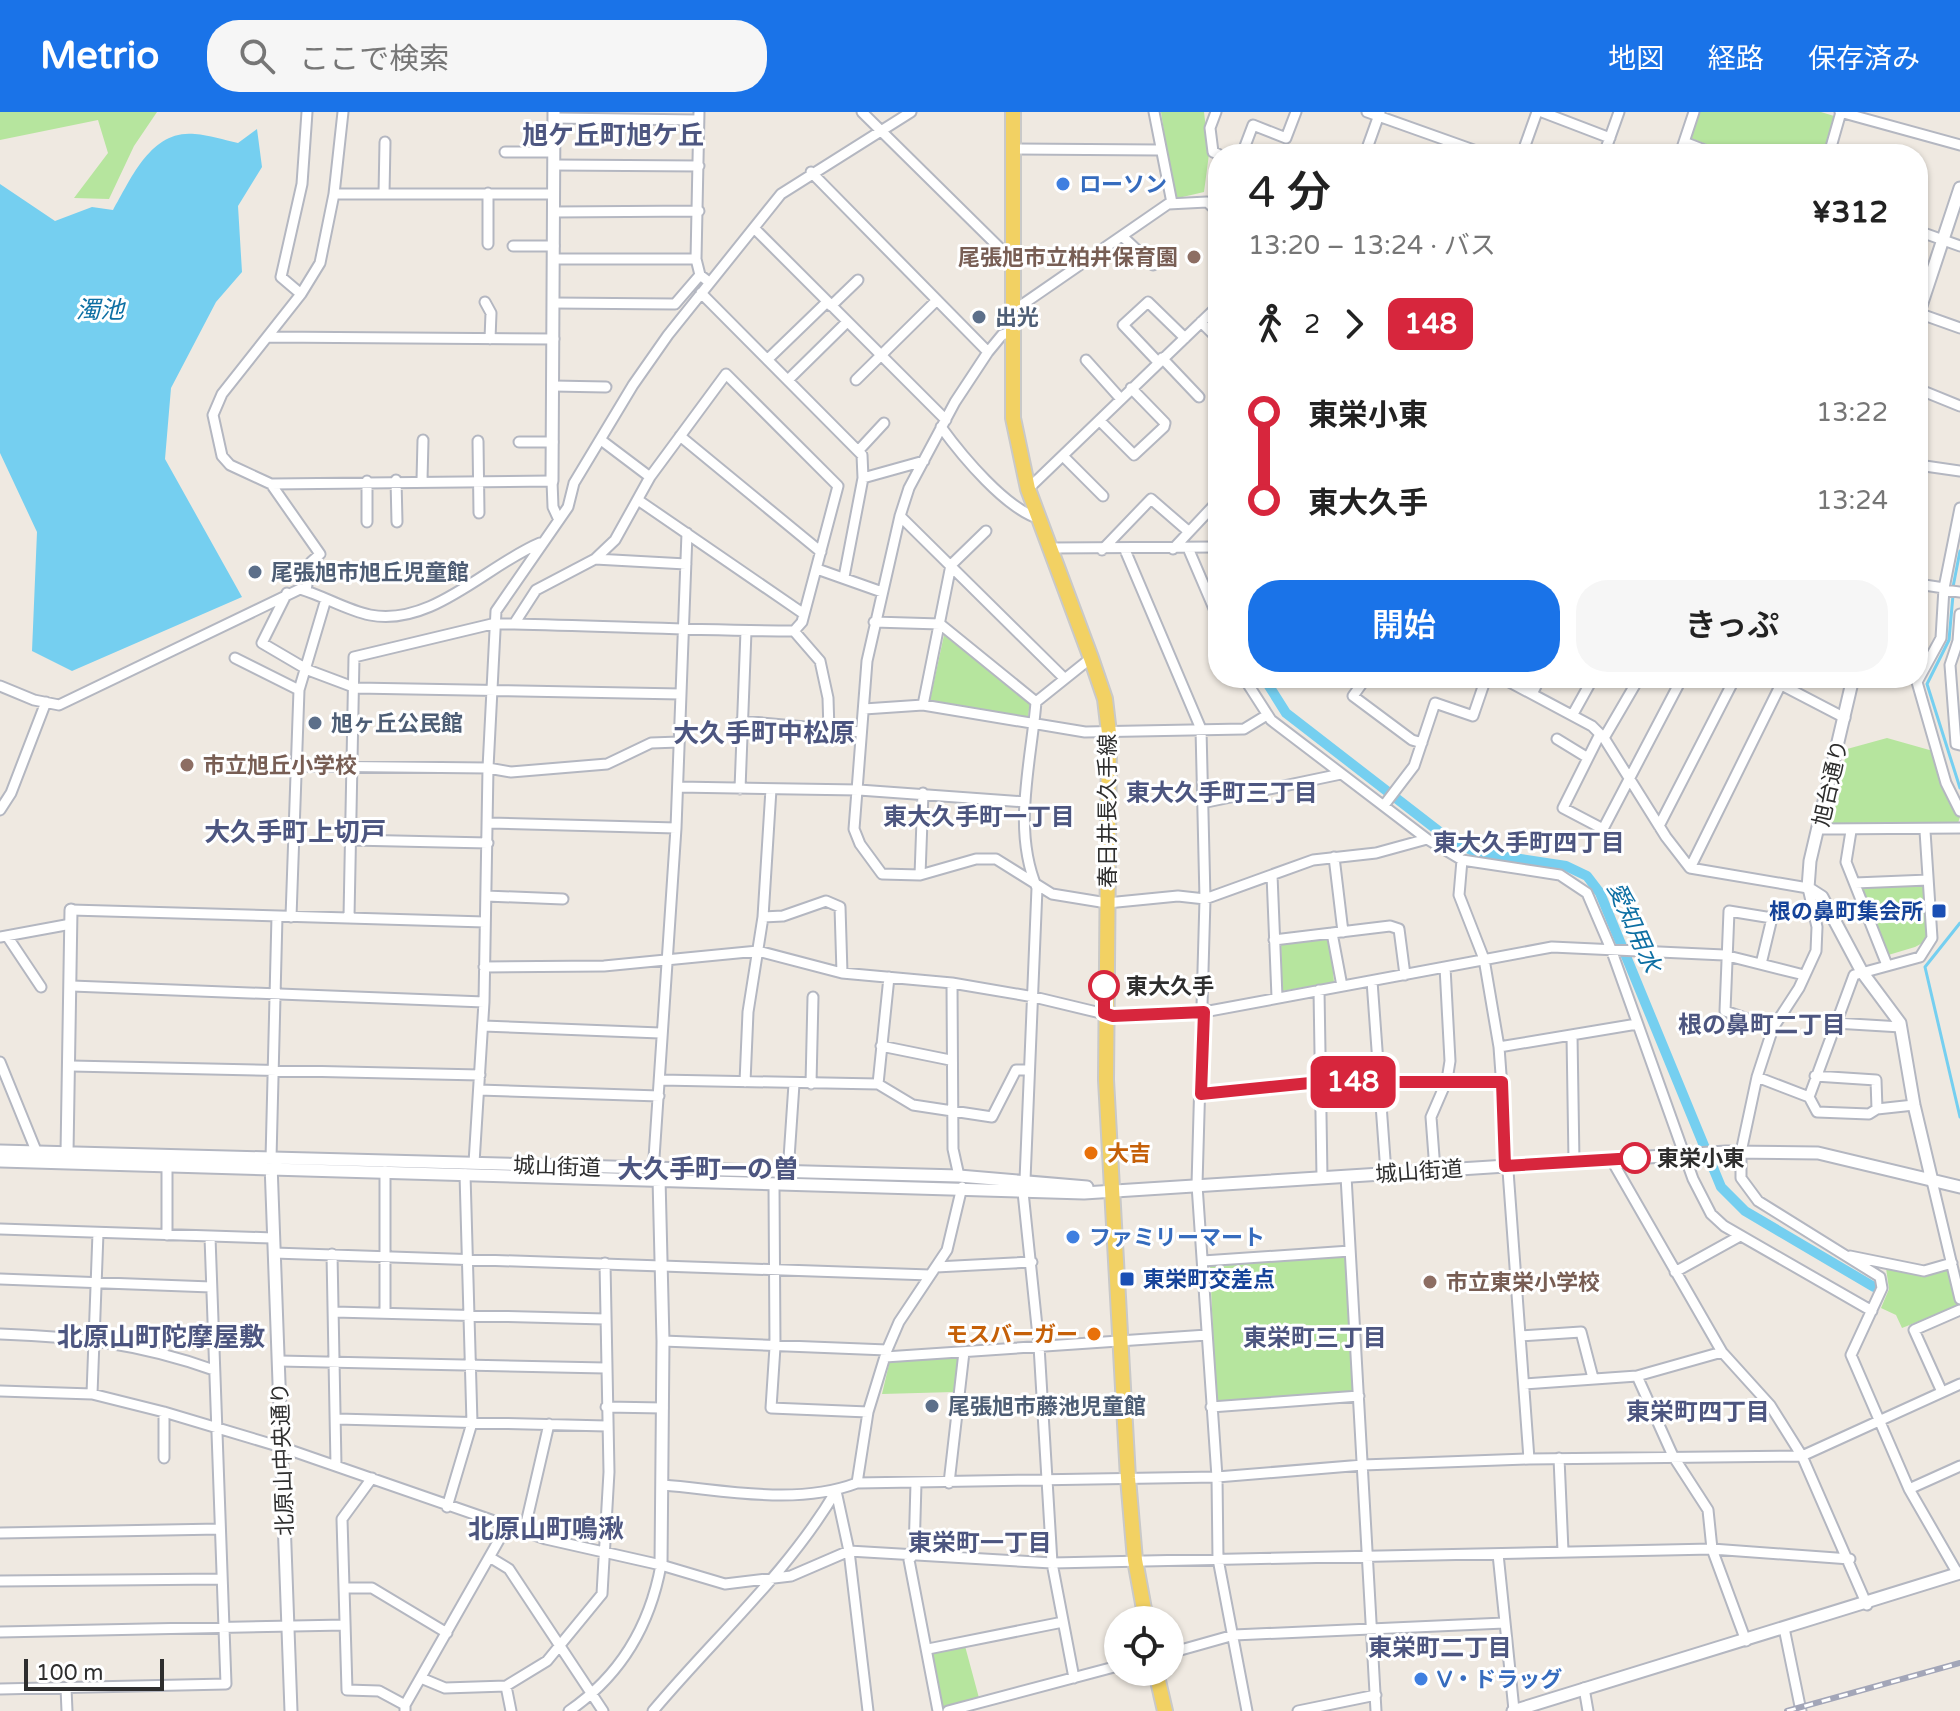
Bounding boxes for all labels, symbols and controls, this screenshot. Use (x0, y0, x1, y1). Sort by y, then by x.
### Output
search box (207, 20, 767, 92)
text: Metrio (40, 33, 159, 79)
icon: search (235, 34, 279, 78)
text: ここで検索 (299, 41, 449, 78)
text: 地図 (1608, 42, 1664, 76)
text: 経路 (1708, 42, 1764, 76)
text: 保存済み (1808, 42, 1920, 76)
district label: 旭ケ丘町旭ケ丘 (522, 120, 704, 151)
text: 4 分 (1248, 167, 1331, 220)
place label: ローソン (1079, 172, 1167, 198)
marker: ローソン (1054, 175, 1072, 193)
text: ¥312 (1812, 194, 1888, 231)
text: 13:20 – 13:24 · バス (1248, 230, 1496, 261)
place label: 尾張旭市立柏井保育園 (958, 245, 1178, 271)
marker: 尾張旭市立柏井保育園 (1185, 248, 1203, 266)
water label: 濁池 (76, 296, 126, 325)
icon: walk (1248, 302, 1292, 346)
icon: forward (1332, 302, 1376, 346)
place label: 出光 (995, 305, 1039, 331)
text: 148 (1404, 307, 1457, 341)
marker: 出光 (970, 308, 988, 326)
text: 2 (1304, 309, 1320, 340)
text: 東栄小東 (1308, 397, 1428, 434)
text: 13:22 (1816, 397, 1888, 428)
text: 東大久手 (1308, 485, 1428, 522)
text: 13:24 (1816, 485, 1888, 516)
place label: 尾張旭市旭丘児童館 (271, 560, 469, 586)
marker: 尾張旭市旭丘児童館 (246, 563, 264, 581)
button: 開始 (1248, 580, 1560, 672)
button: きっぷ (1576, 580, 1888, 672)
place label: 旭ヶ丘公民館 (331, 711, 463, 737)
marker: 旭ヶ丘公民館 (306, 714, 324, 732)
district label: 大久手町中松原 (673, 718, 855, 749)
street label: 春日井長久手線 (1095, 734, 1121, 888)
street label: 旭台通り (1808, 737, 1854, 829)
place label: 市立旭丘小学校 (203, 753, 357, 779)
marker: 市立旭丘小学校 (178, 756, 196, 774)
district label: 東大久手町三丁目 (1126, 779, 1318, 808)
district label: 東大久手町一丁目 (883, 803, 1075, 832)
district label: 大久手町上切戸 (204, 817, 386, 848)
district label: 東大久手町四丁目 (1433, 829, 1625, 858)
water label: 愛知用水 (1601, 877, 1668, 980)
place label: 根の鼻町集会所 (1769, 899, 1923, 925)
marker: 根の鼻町集会所 (1930, 902, 1948, 920)
marker: 東大久手 (1089, 971, 1119, 1001)
place label: 東大久手 (1126, 974, 1214, 1000)
district label: 根の鼻町二丁目 (1678, 1011, 1846, 1040)
line badge: 148 (1307, 1056, 1399, 1108)
text: 148 (1327, 1065, 1379, 1099)
place label: 大吉 (1107, 1141, 1151, 1167)
marker: 東栄小東 (1620, 1143, 1650, 1173)
marker: 大吉 (1082, 1144, 1100, 1162)
place label: 東栄小東 (1657, 1146, 1745, 1172)
street label: 城山街道 (513, 1152, 601, 1182)
district label: 大久手町一の曽 (617, 1154, 799, 1185)
street label: 城山街道 (1374, 1156, 1464, 1188)
place label: ファミリーマート (1089, 1225, 1265, 1251)
marker: ファミリーマート (1064, 1228, 1082, 1246)
place label: 東栄町交差点 (1143, 1267, 1275, 1293)
marker: 東栄町交差点 (1118, 1270, 1136, 1288)
place label: 市立東栄小学校 (1446, 1270, 1600, 1296)
marker: 市立東栄小学校 (1421, 1273, 1439, 1291)
district label: 北原山町陀摩屋敷 (57, 1322, 265, 1353)
place label: モスバーガー (946, 1322, 1078, 1348)
district label: 東栄町三丁目 (1243, 1324, 1387, 1353)
marker: モスバーガー (1085, 1325, 1103, 1343)
street label: 北原山中央通り (267, 1382, 299, 1536)
place label: 尾張旭市藤池児童館 (948, 1394, 1146, 1420)
marker: 尾張旭市藤池児童館 (923, 1397, 941, 1415)
district label: 東栄町四丁目 (1626, 1398, 1770, 1427)
district label: 北原山町鳴湫 (468, 1514, 624, 1545)
district label: 東栄町一丁目 (908, 1529, 1052, 1558)
map controls (1104, 1606, 1184, 1686)
button: locate (1104, 1606, 1184, 1686)
district label: 東栄町二丁目 (1368, 1634, 1512, 1663)
scale bar (24, 1655, 164, 1691)
text: 100 m (36, 1660, 103, 1686)
place label: V・ドラッグ (1437, 1667, 1562, 1693)
marker: V・ドラッグ (1412, 1670, 1430, 1688)

